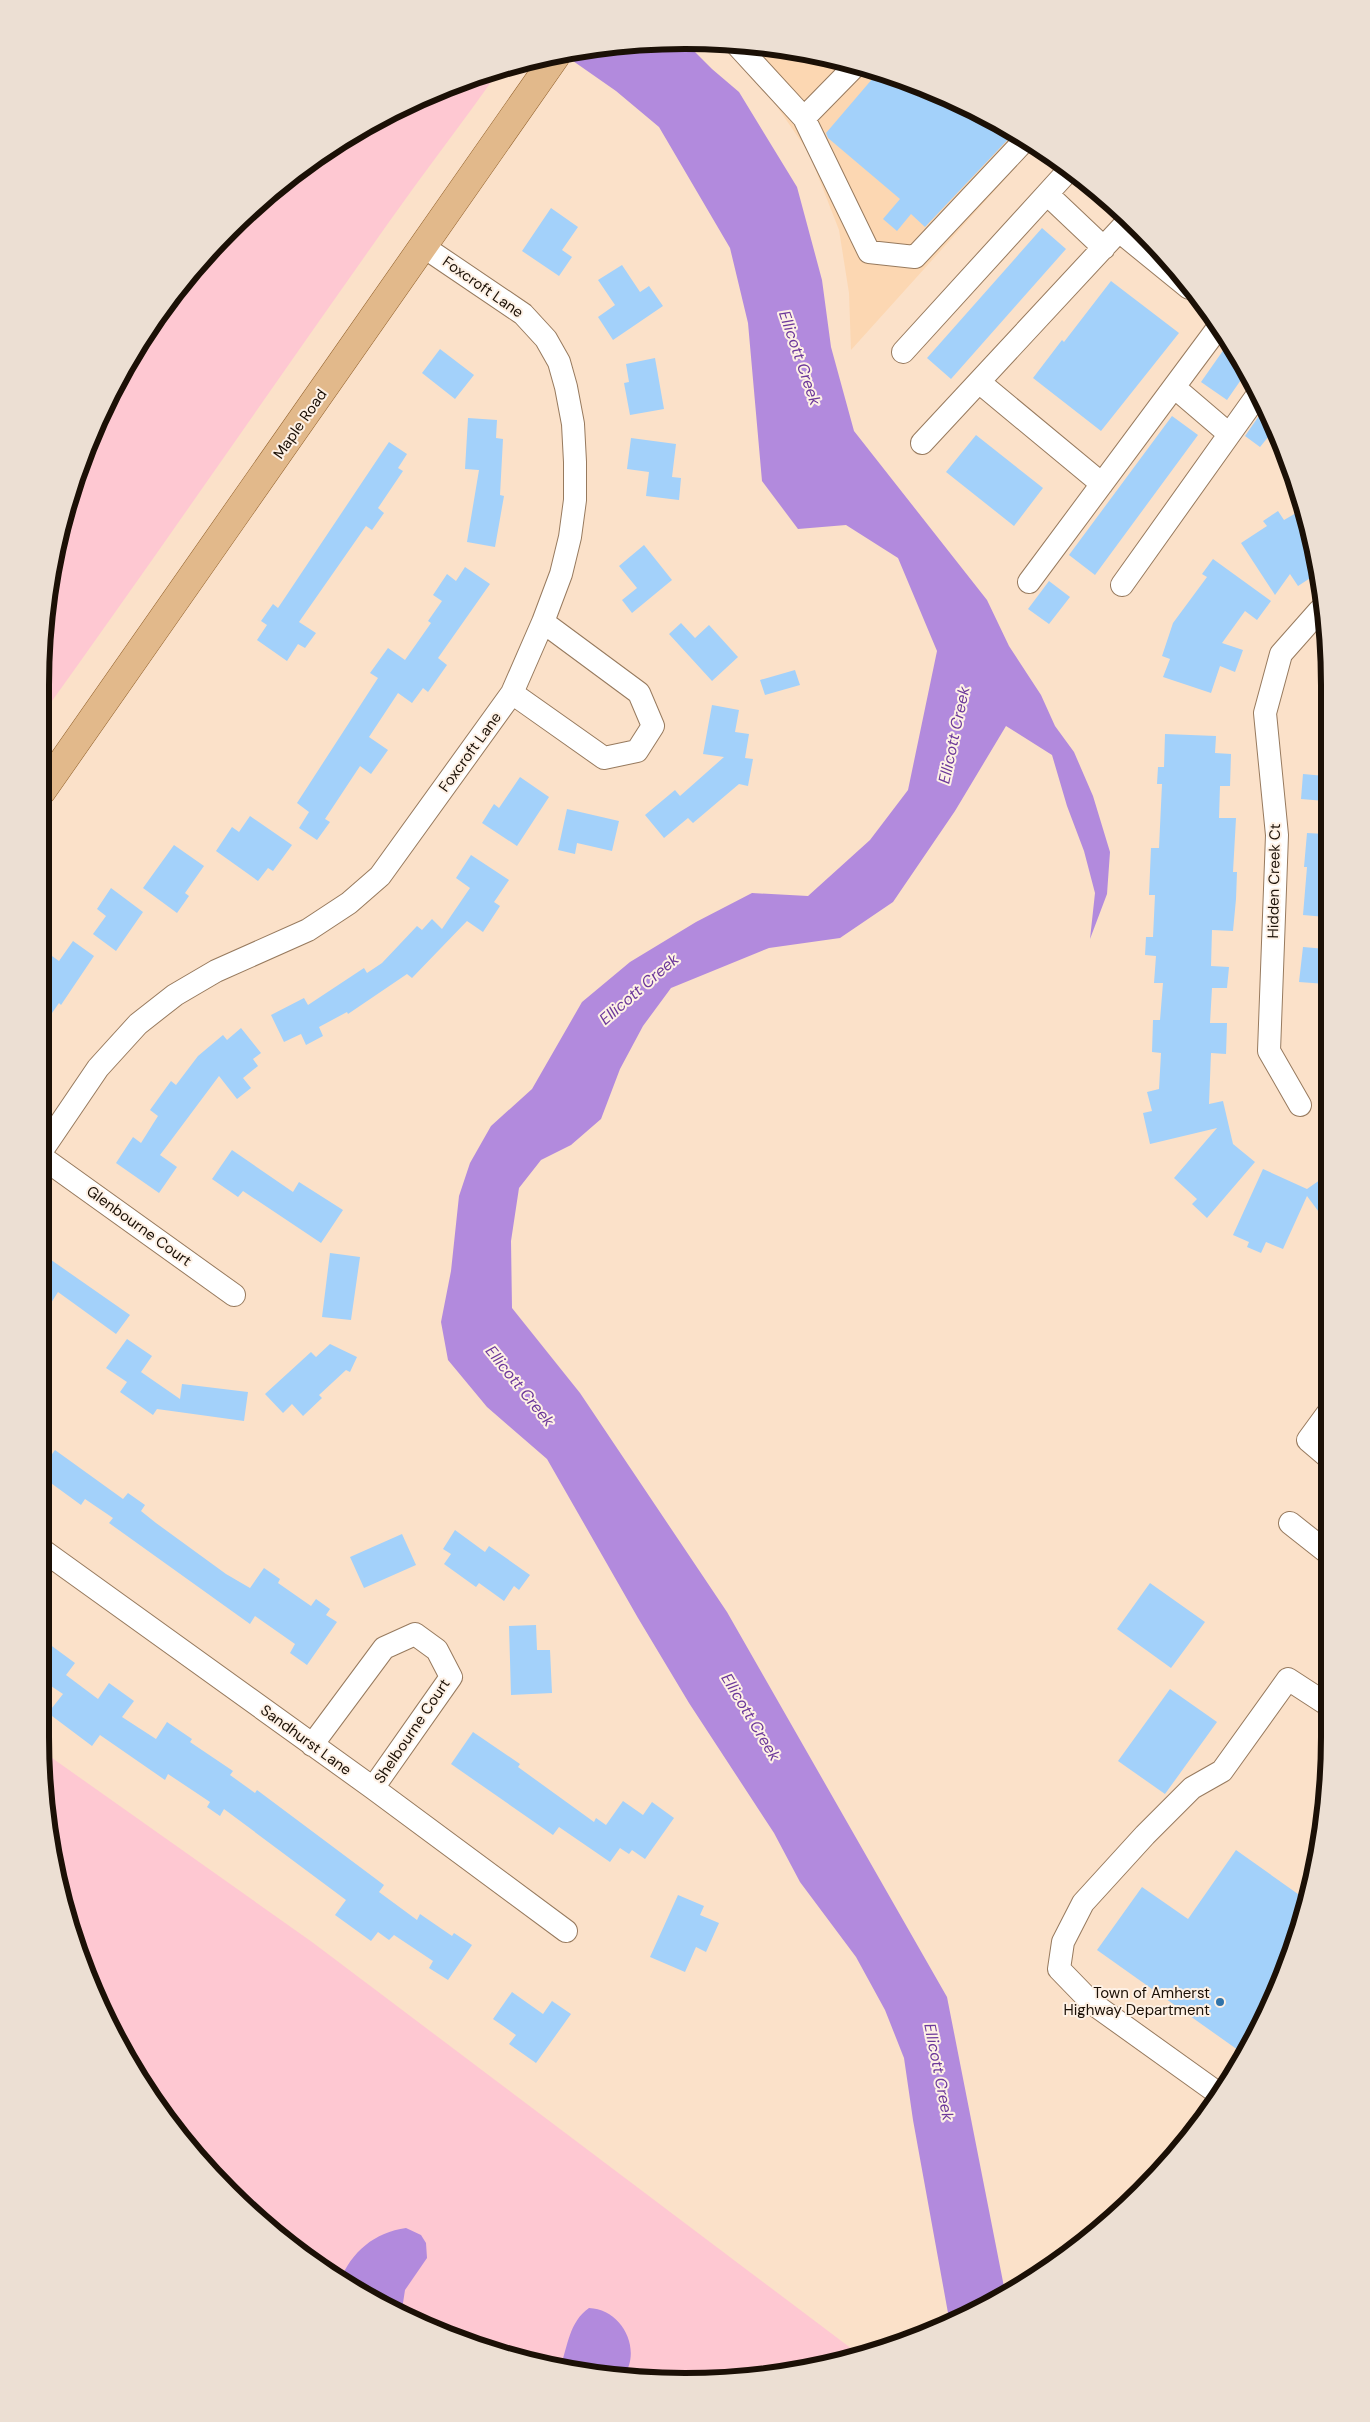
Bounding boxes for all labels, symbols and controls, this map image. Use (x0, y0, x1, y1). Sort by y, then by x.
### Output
street label: Foxcroft Lane (439, 252, 527, 322)
water label: Ellicott Creek (774, 308, 826, 409)
street label: Maple Road (269, 385, 331, 463)
water label: Ellicott Creek (933, 684, 975, 785)
street label: Foxcroft Lane (434, 708, 506, 796)
street label: Hidden Creek Ct (1263, 823, 1285, 939)
water label: Ellicott Creek (595, 948, 684, 1029)
street label: Glenbourne Court (83, 1181, 196, 1271)
water label: Ellicott Creek (481, 1341, 560, 1432)
water label: Ellicott Creek (717, 1669, 786, 1765)
street label: Shelbourne Court (369, 1675, 455, 1787)
street label: Sandhurst Lane (256, 1700, 356, 1780)
place label: Town of Amherst Highway Department (1064, 1983, 1210, 2020)
marker: Town of Amherst Highway Department (1214, 1996, 1226, 2008)
water label: Ellicott Creek (919, 2022, 959, 2123)

